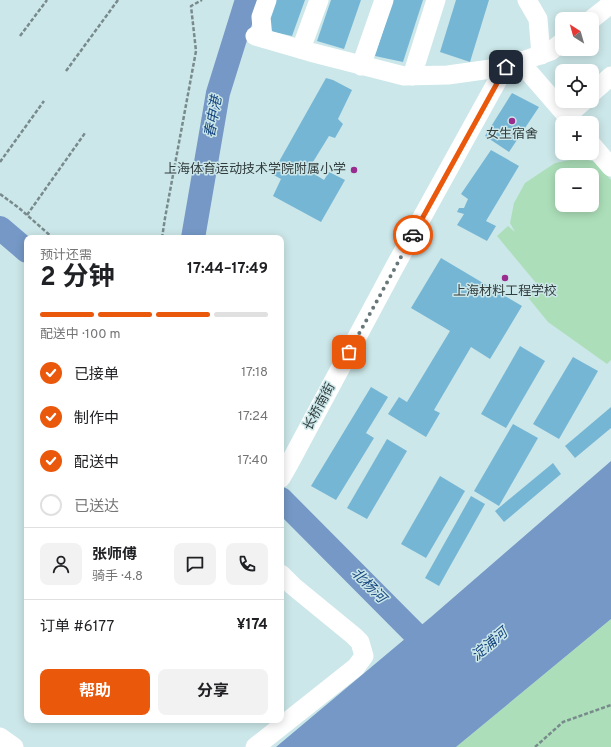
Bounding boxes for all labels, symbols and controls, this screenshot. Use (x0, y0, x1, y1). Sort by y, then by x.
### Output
north arrow (555, 12, 599, 56)
map controls (555, 12, 599, 212)
pin (489, 50, 523, 84)
icon: home (495, 56, 517, 78)
button: locate (555, 64, 599, 108)
water label: 春申港 (202, 93, 226, 139)
marker: 女生宿舍 (507, 116, 517, 126)
button: + (555, 116, 599, 160)
place label: 女生宿舍 (486, 126, 538, 143)
place label: 上海体育运动技术学院附属小学 (164, 161, 346, 178)
marker: 上海体育运动技术学院附属小学 (349, 165, 359, 175)
button: − (555, 168, 599, 212)
courier (393, 215, 433, 255)
icon: car (402, 224, 424, 246)
text: 预计还需 (40, 248, 92, 264)
text: 17:44–17:49 (187, 260, 268, 279)
text: 2 分钟 (40, 262, 114, 295)
marker: 上海材料工程学校 (500, 273, 510, 283)
place label: 上海材料工程学校 (453, 283, 557, 300)
text: 配送中 · 100 m (40, 327, 121, 343)
pin (332, 335, 366, 369)
icon: bag (338, 341, 360, 363)
icon: check (40, 362, 62, 384)
text: 17:18 (241, 365, 268, 381)
text: 已接单 (74, 366, 119, 385)
street label: 长桥南街 (301, 380, 339, 434)
icon: check (40, 406, 62, 428)
text: 17:24 (238, 409, 268, 425)
text: 制作中 (74, 410, 119, 429)
icon: check (40, 450, 62, 472)
text: 17:40 (238, 453, 268, 469)
text: 配送中 (74, 454, 119, 473)
text: 已送达 (74, 498, 119, 517)
button: person (40, 543, 82, 585)
button: chat (174, 543, 216, 585)
button: phone (226, 543, 268, 585)
text: 张师傅 (92, 546, 137, 565)
water label: 北杨河 (347, 565, 391, 609)
text: 骑手 · 4.8 (92, 569, 143, 585)
text: ¥174 (236, 616, 268, 635)
text: 订单 #6177 (40, 618, 114, 637)
water label: 淀浦河 (468, 623, 514, 665)
button: 帮助 (40, 669, 150, 715)
button: 分享 (158, 669, 268, 715)

